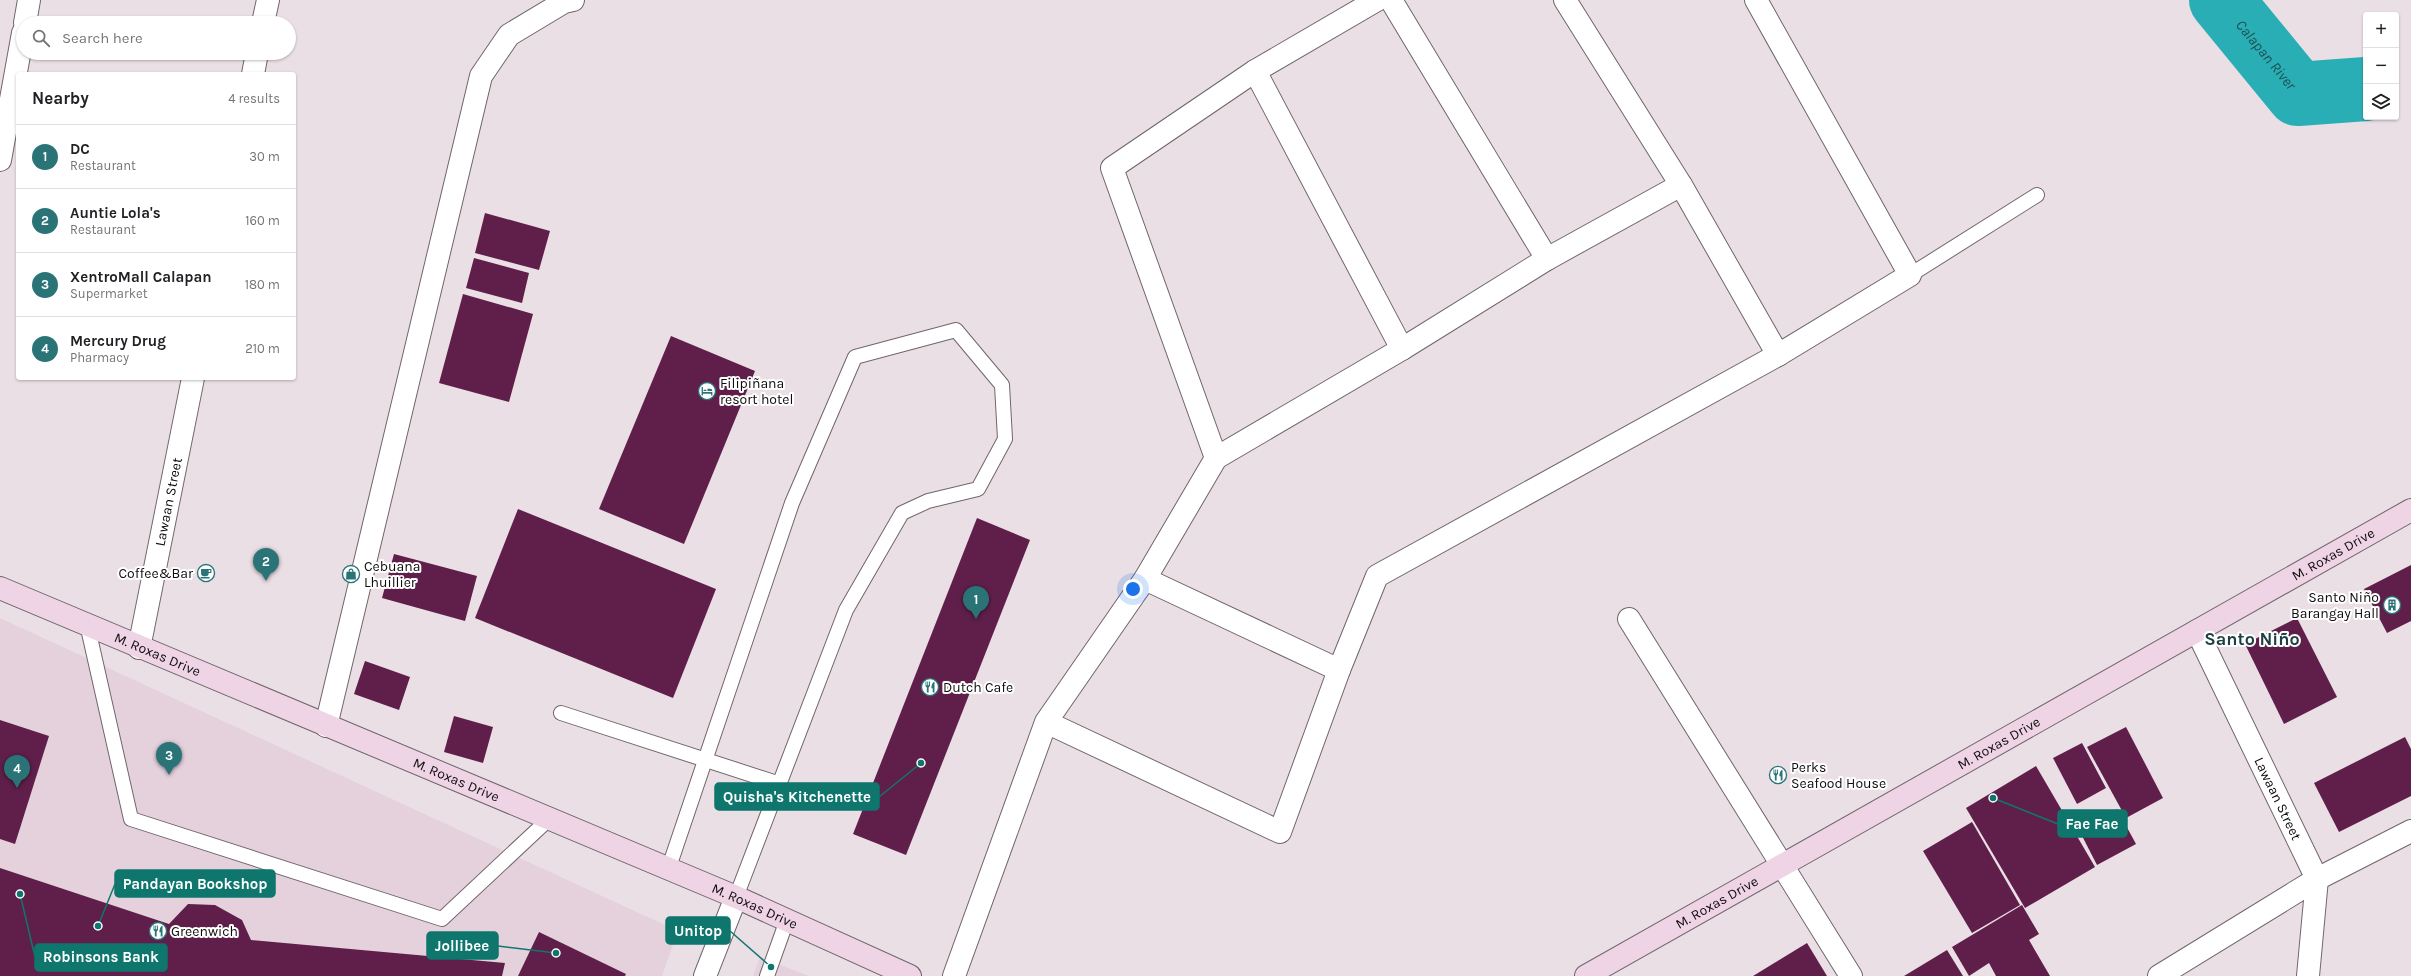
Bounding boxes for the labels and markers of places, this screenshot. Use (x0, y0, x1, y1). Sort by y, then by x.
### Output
place label: Filipiñana resort hotel (720, 375, 793, 408)
hotel icon: Filipiñana resort hotel (697, 381, 717, 401)
pin: 2 (253, 548, 279, 581)
place label: Cebuana Lhuillier (364, 558, 420, 591)
cafe icon: Coffee&Bar (196, 563, 216, 583)
shop icon: Cebuana Lhuillier (341, 564, 361, 584)
place label: Coffee&Bar (119, 565, 194, 582)
pin: 1 (963, 586, 989, 619)
place label: Santo Niño Barangay Hall (2291, 589, 2379, 622)
building icon: Santo Niño Barangay Hall (2382, 595, 2402, 615)
restaurant icon: Dutch Cafe (920, 677, 940, 697)
place label: Dutch Cafe (943, 679, 1013, 696)
pin: 3 (156, 742, 182, 775)
pin: 4 (4, 755, 30, 788)
place label: Perks Seafood House (1791, 759, 1886, 792)
restaurant icon: Perks Seafood House (1768, 765, 1788, 785)
callout: Quisha's Kitchenette (715, 783, 879, 810)
callout: Fae Fae (2058, 810, 2127, 837)
callout: Pandayan Bookshop (115, 870, 275, 897)
callout: Unitop (666, 917, 730, 944)
restaurant icon: Greenwich (148, 921, 168, 941)
place label: Greenwich (171, 923, 238, 940)
callout: Jollibee (427, 932, 498, 959)
callout: Robinsons Bank (35, 944, 167, 971)

